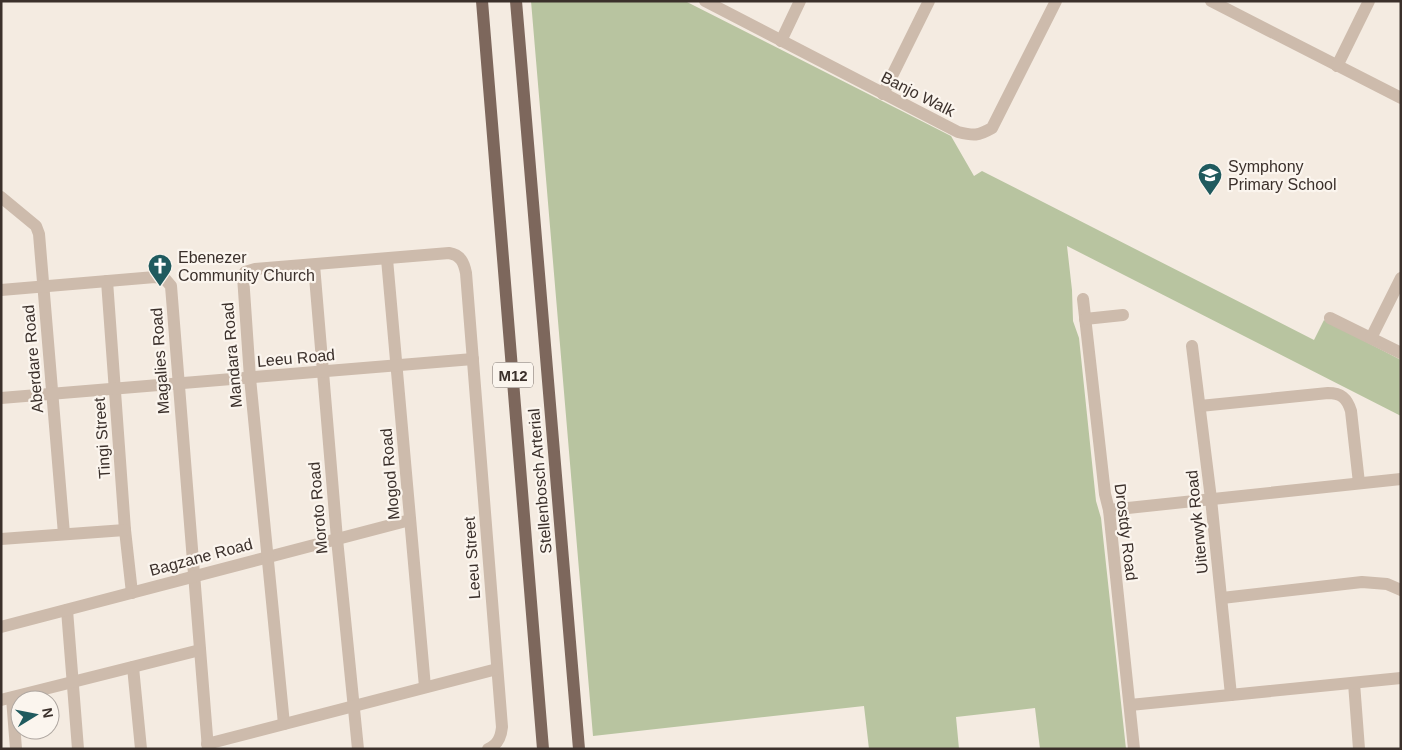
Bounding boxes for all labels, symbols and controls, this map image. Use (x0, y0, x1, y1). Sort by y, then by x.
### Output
street label: Banjo Walk (878, 68, 959, 120)
place label: Symphony Primary School (1228, 158, 1336, 193)
school or university icon: Symphony Primary School (1197, 162, 1223, 196)
place label: Ebenezer Community Church (178, 249, 315, 284)
church icon: Ebenezer Community Church (147, 253, 173, 287)
street label: Mandara Road (219, 302, 245, 408)
street label: Aberdare Road (20, 304, 46, 414)
street label: Magalies Road (148, 307, 172, 415)
street label: Leeu Road (256, 346, 336, 370)
road number: M12 (493, 362, 533, 388)
street label: Tingi Street (91, 396, 113, 479)
street label: Stellenbosch Arterial (525, 408, 555, 554)
street label: Mogod Road (378, 428, 402, 520)
street label: Moroto Road (306, 461, 330, 555)
street label: Uiterwyk Road (1183, 469, 1211, 575)
street label: Drostdy Road (1112, 482, 1140, 582)
street label: Leeu Street (461, 516, 483, 600)
street label: Bagzane Road (148, 535, 254, 579)
north arrow (10, 690, 60, 740)
text: N (39, 706, 57, 719)

